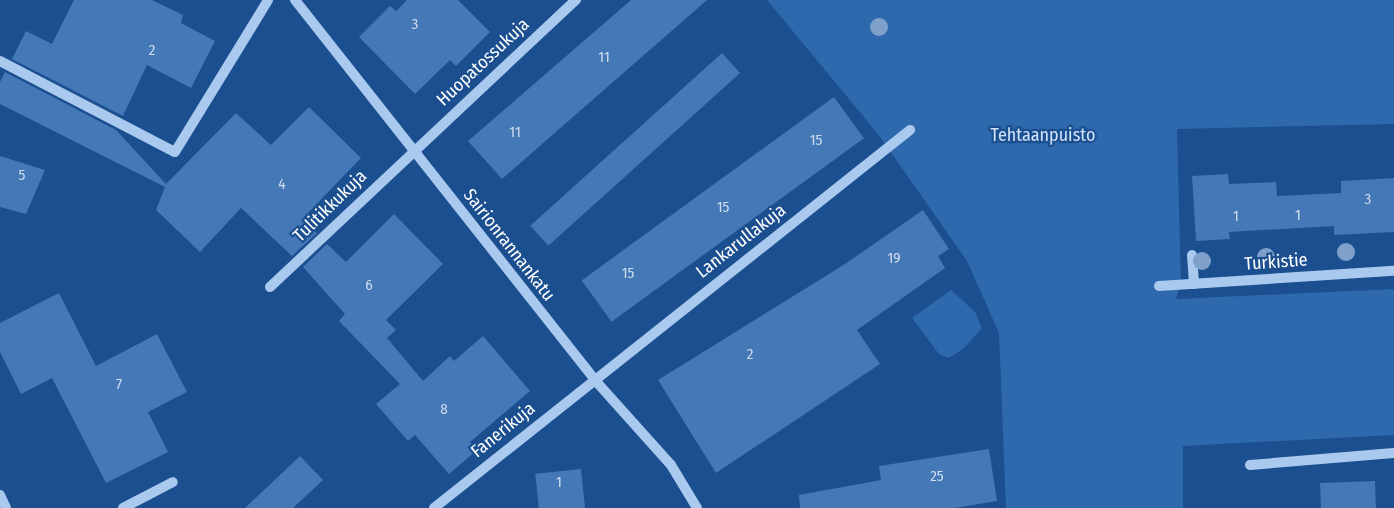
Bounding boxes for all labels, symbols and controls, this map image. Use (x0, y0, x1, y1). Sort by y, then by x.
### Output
street label: Huopatossukuja (432, 14, 534, 110)
house number: 3 (412, 16, 418, 34)
house number: 2 (149, 42, 155, 60)
house number: 11 (598, 49, 610, 67)
house number: 11 (509, 124, 521, 142)
park label: Tehtaanpuisto (991, 124, 1095, 146)
house number: 15 (810, 132, 822, 150)
street label: Tulitikkukuja (289, 166, 371, 246)
house number: 5 (19, 167, 25, 185)
house number: 4 (278, 176, 286, 194)
street label: Sairionrannankatu (459, 185, 559, 305)
house number: 3 (1365, 191, 1371, 209)
street label: Lankarullakuja (692, 199, 790, 283)
house number: 15 (717, 199, 729, 217)
house number: 1 (1295, 207, 1301, 225)
house number: 1 (1233, 208, 1239, 226)
street label: Turkistie (1244, 249, 1308, 275)
house number: 19 (887, 250, 901, 268)
house number: 15 (622, 265, 634, 283)
house number: 6 (365, 277, 373, 295)
house number: 2 (747, 346, 753, 364)
house number: 7 (116, 376, 122, 394)
street label: Fanerikuja (467, 398, 539, 462)
house number: 8 (440, 401, 448, 419)
house number: 25 (930, 468, 944, 486)
house number: 1 (556, 474, 562, 492)

